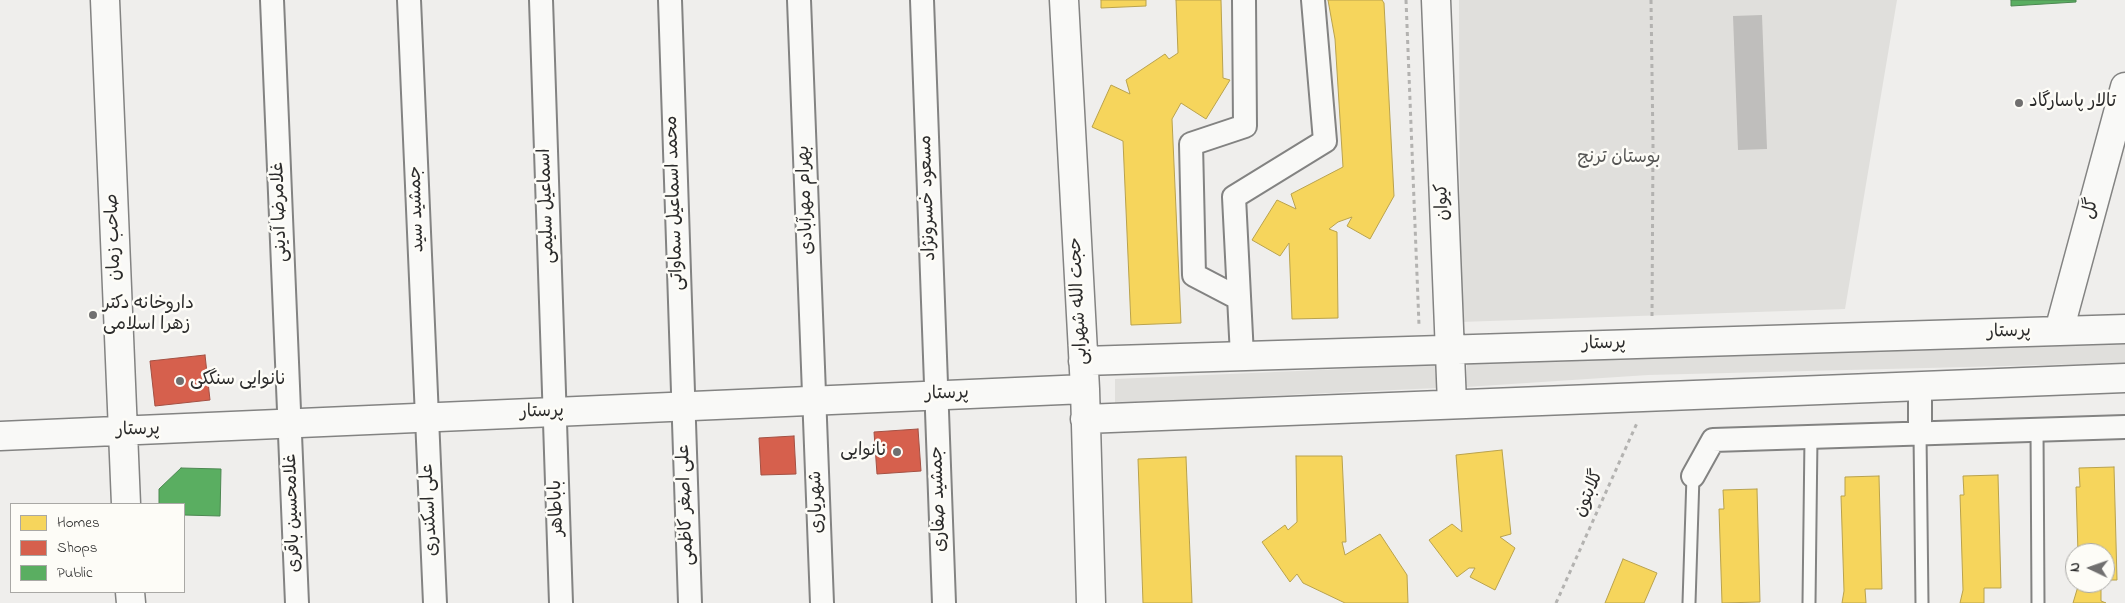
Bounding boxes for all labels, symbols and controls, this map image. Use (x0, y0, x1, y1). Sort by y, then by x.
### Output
place label: تالار پاسارگاد (2029, 92, 2116, 114)
marker: تالار پاسارگاد (2013, 97, 2025, 109)
street label: محمد اسماعیل سماواتی (662, 115, 690, 291)
street label: مسعود خسرونژاد (916, 135, 942, 261)
street label: بهرام مهرآبادی (794, 145, 820, 255)
street label: اسماعیل سلیمی (535, 148, 561, 264)
park label: بوستان ترنج (1578, 148, 1660, 170)
street label: غلامرضا آدینی (268, 162, 294, 262)
street label: جمشید سید (406, 165, 430, 253)
street label: کیوان (1433, 183, 1455, 221)
street label: صاحب زمان (103, 193, 127, 281)
street label: گل (2079, 196, 2105, 222)
street label: حجت الله شهرابی (1066, 237, 1094, 365)
place label: داروخانه دکتر زهرا اسلامی (103, 294, 194, 336)
marker: داروخانه دکتر زهرا اسلامی (87, 309, 99, 321)
street label: پرستار (1987, 321, 2031, 345)
street label: پرستار (1582, 333, 1626, 357)
place label: نانوایی سنگکی (190, 370, 286, 392)
marker: نانوایی سنگکی (174, 375, 186, 387)
street label: پرستار (925, 383, 969, 407)
street label: پرستار (520, 401, 564, 425)
street label: پرستار (116, 419, 160, 443)
place label: نانوایی (840, 441, 887, 463)
street label: علی اصغر کاظمی (674, 444, 700, 566)
marker: نانوایی (891, 446, 903, 458)
street label: جمشید صفاری (927, 446, 953, 552)
street label: غلامحسین باقری (281, 453, 307, 573)
street label: علی اسکندری (418, 463, 444, 557)
street label: گلابتون (1570, 467, 1610, 521)
street label: شهریاری (806, 470, 830, 534)
street label: باباطاهر (546, 480, 570, 536)
legend (10, 503, 185, 593)
text: Homes (57, 512, 100, 534)
text: Shops (57, 537, 97, 559)
north arrow (2065, 543, 2115, 593)
text: Public (57, 562, 93, 584)
text: N (2065, 562, 2086, 573)

